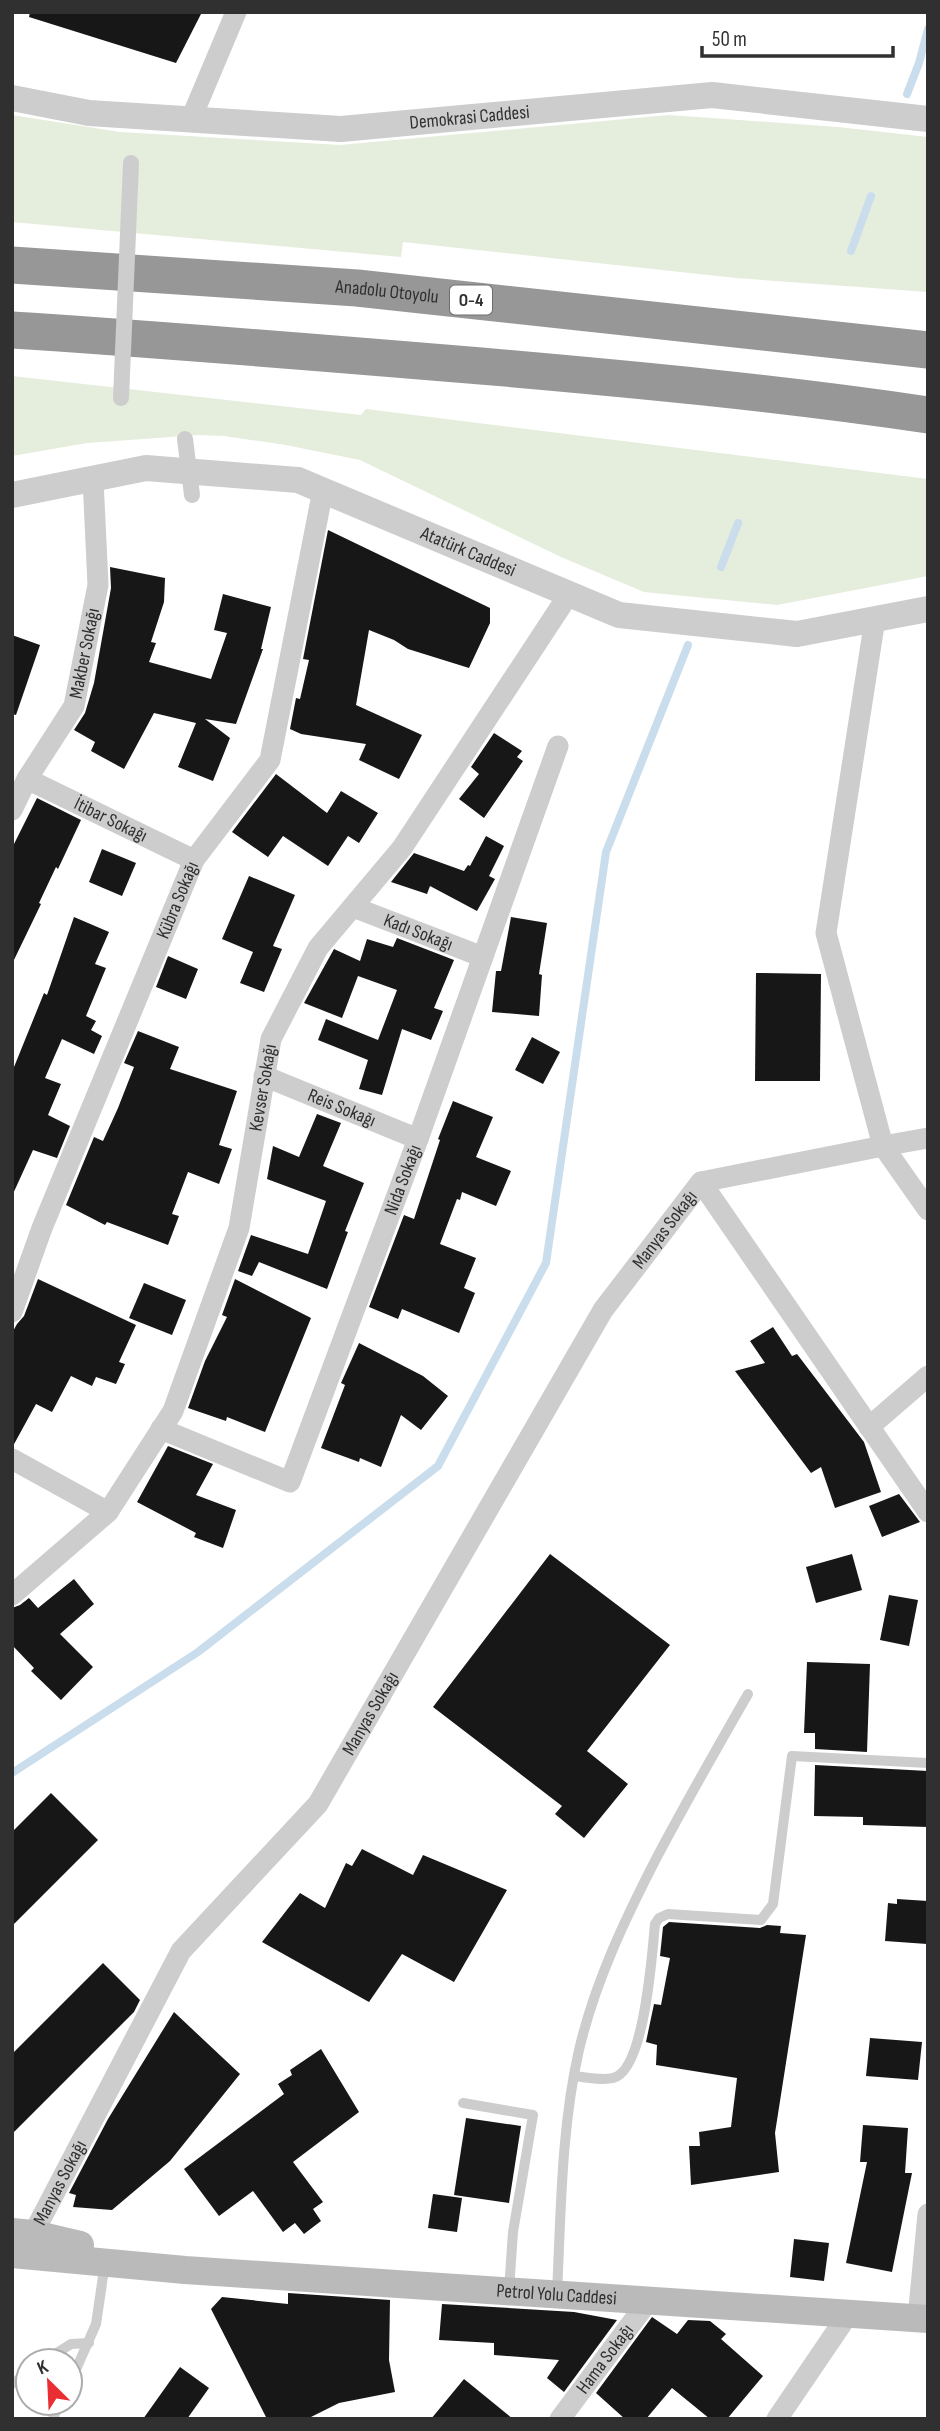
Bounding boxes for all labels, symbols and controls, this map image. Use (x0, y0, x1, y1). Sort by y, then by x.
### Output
scale bar (702, 14, 893, 58)
text: 50 m (712, 27, 747, 52)
street label: Demokrasi Caddesi (409, 100, 530, 134)
street label: Anadolu Otoyolu (334, 275, 440, 308)
road number: O-4 (450, 286, 492, 314)
street label: Atatürk Caddesi (417, 521, 519, 582)
street label: Makber Sokağı (64, 606, 105, 700)
street label: İtibar Sokağı (70, 792, 151, 847)
street label: Kübra Sokağı (151, 858, 204, 942)
street label: Kadı Sokağı (381, 908, 456, 956)
street label: Kevser Sokağı (244, 1042, 281, 1133)
street label: Reis Sokağı (304, 1084, 379, 1132)
street label: Nida Sokağı (379, 1141, 426, 1218)
street label: Manyas Sokağı (627, 1186, 702, 1273)
street label: Manyas Sokağı (337, 1667, 403, 1759)
street label: Manyas Sokağı (28, 2136, 92, 2229)
street label: Petrol Yolu Caddesi (496, 2279, 617, 2310)
street label: Hama Sokağı (571, 2319, 638, 2398)
north arrow (14, 2347, 84, 2417)
text: K (34, 2355, 52, 2380)

